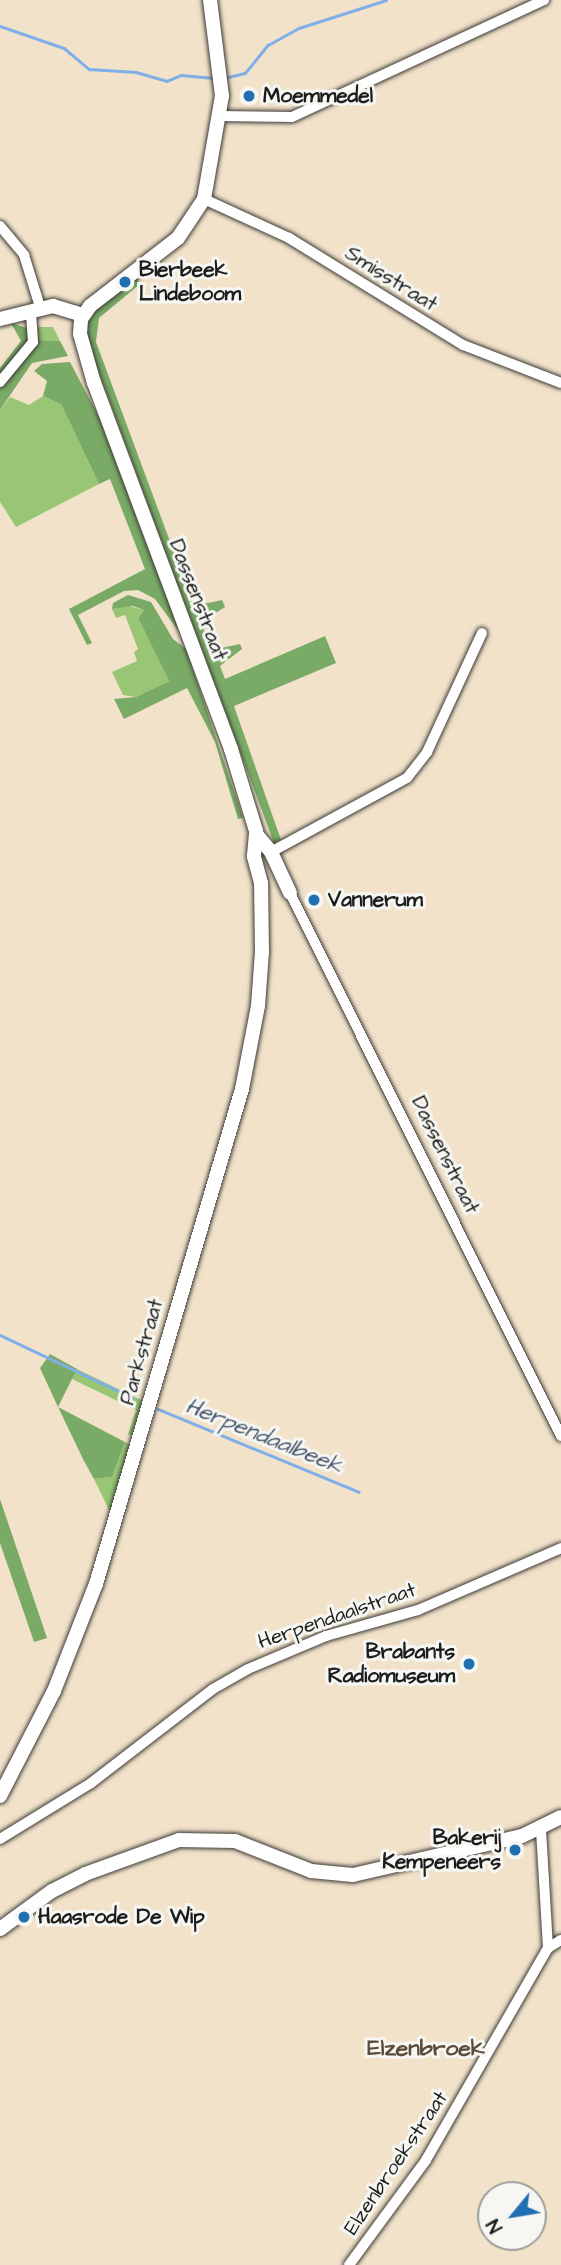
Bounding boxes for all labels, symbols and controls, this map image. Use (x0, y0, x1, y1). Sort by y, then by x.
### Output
place label: Moemmedel (263, 83, 373, 109)
marker: Moemmedel (241, 88, 257, 104)
street label: Smisstraat (340, 241, 442, 317)
place label: Bierbeek Lindeboom (139, 257, 241, 307)
marker: Bierbeek Lindeboom (117, 274, 133, 290)
street label: Dassenstraat (163, 536, 233, 664)
place label: Vannerum (328, 887, 423, 913)
marker: Vannerum (306, 892, 322, 908)
street label: Dassenstraat (406, 1092, 484, 1218)
street label: Parkstraat (115, 1296, 169, 1408)
water label: Herpendaalbeek (182, 1392, 346, 1480)
street label: Herpendaalstraat (255, 1577, 419, 1655)
place label: Brabants Radiomuseum (328, 1639, 455, 1689)
marker: Brabants Radiomuseum (461, 1656, 477, 1672)
place label: Bakerij Kempeneers (382, 1825, 501, 1875)
marker: Bakerij Kempeneers (507, 1842, 523, 1858)
place label: Haasrode De Wip (38, 1904, 205, 1930)
marker: Haasrode De Wip (16, 1909, 32, 1925)
district label: Elzenbroek (367, 2034, 485, 2062)
street label: Elzenbroekstraat (339, 2086, 453, 2240)
north arrow (477, 2181, 547, 2251)
text: N (480, 2214, 510, 2238)

